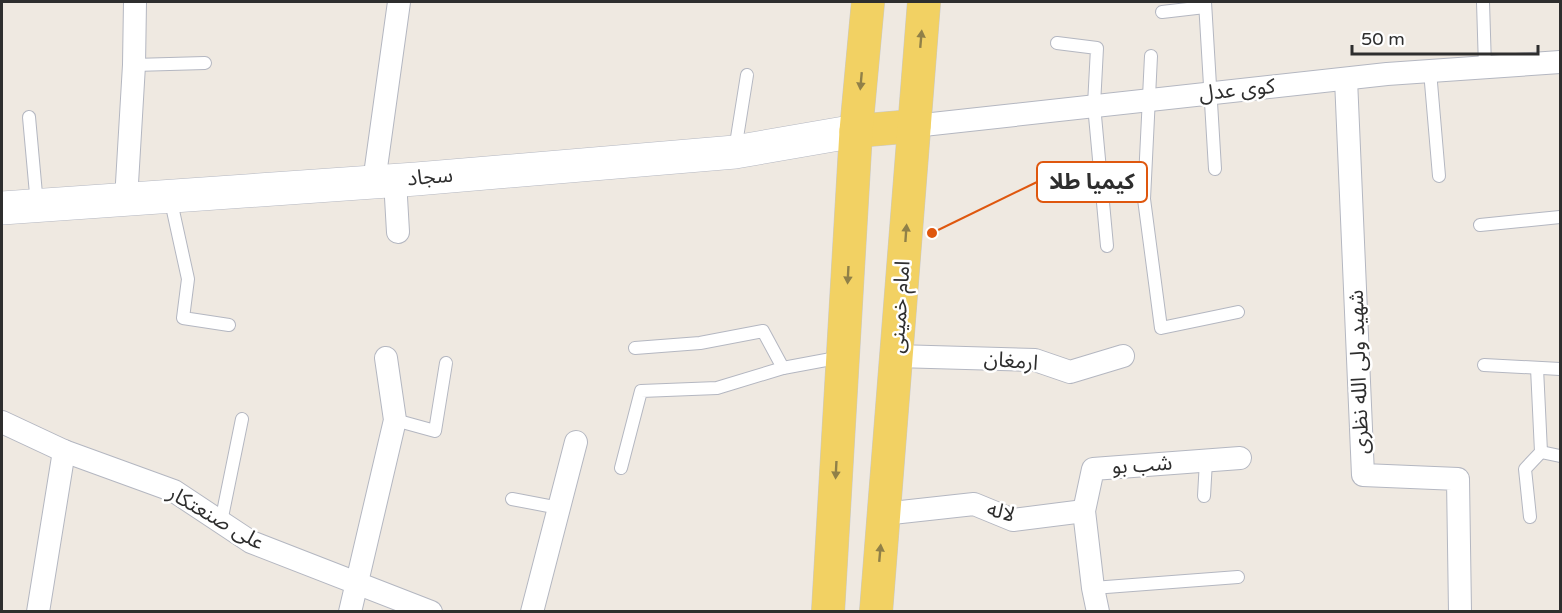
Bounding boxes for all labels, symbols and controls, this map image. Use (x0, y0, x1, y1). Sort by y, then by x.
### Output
scale bar (1352, 18, 1538, 56)
text: 50 m (1361, 28, 1405, 50)
one-way arrow (916, 29, 926, 48)
one-way arrow (856, 71, 866, 90)
street label: کوی عدل (1198, 74, 1277, 106)
callout: کیمیا طلا (1037, 162, 1147, 202)
street label: سجاد (406, 163, 454, 191)
text: کیمیا طلا (1049, 169, 1136, 195)
one-way arrow (901, 224, 911, 243)
street label: امام خمینی (884, 260, 919, 354)
one-way arrow (843, 266, 852, 285)
street label: شهید ولی الله نظری (1344, 289, 1374, 455)
street label: ارمغان (983, 346, 1039, 376)
street label: شب بو (1111, 450, 1173, 480)
one-way arrow (832, 460, 841, 479)
street label: علی صنعتکار (162, 480, 269, 556)
street label: لاله (984, 496, 1018, 528)
one-way arrow (875, 544, 885, 563)

